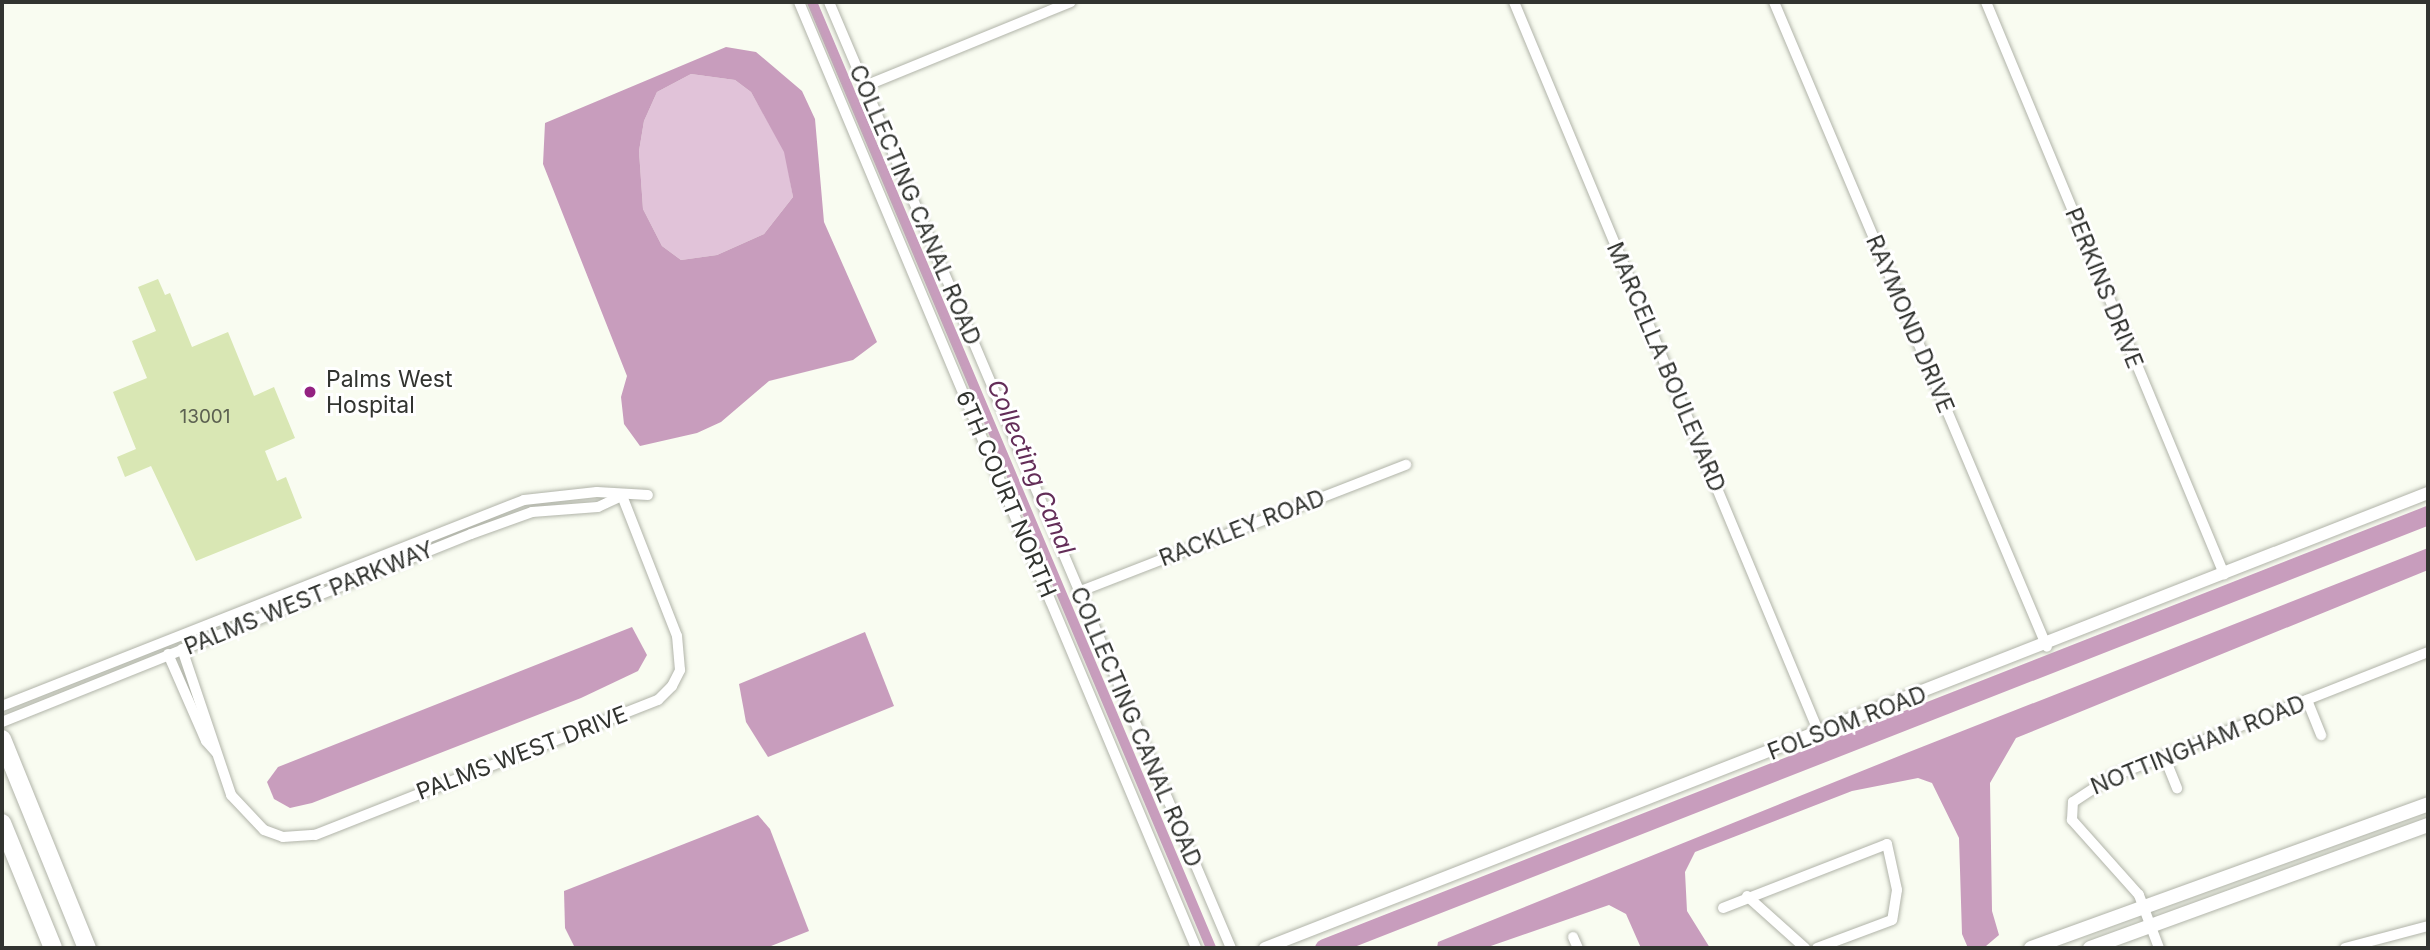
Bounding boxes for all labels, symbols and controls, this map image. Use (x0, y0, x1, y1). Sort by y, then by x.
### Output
street label: COLLECTING CANAL ROAD (843, 61, 987, 349)
street label: PERKINS DRIVE (2059, 204, 2149, 372)
street label: RAYMOND DRIVE (1860, 231, 1960, 417)
street label: MARCELLA BOULEVARD (1601, 238, 1731, 496)
place label: Palms West Hospital (326, 365, 452, 419)
water label: Collecting Canal (981, 375, 1081, 559)
marker: Palms West Hospital (300, 382, 320, 402)
street label: 6TH COURT NORTH (950, 386, 1062, 602)
house number: 13001 (179, 406, 231, 428)
street label: RACKLEY ROAD (1155, 484, 1329, 572)
street label: PALMS WEST PARKWAY (180, 535, 438, 661)
street label: COLLECTING CANAL ROAD (1064, 583, 1208, 871)
street label: FOLSOM ROAD (1764, 680, 1930, 766)
street label: NOTTINGHAM ROAD (2087, 689, 2309, 801)
street label: PALMS WEST DRIVE (413, 700, 631, 806)

